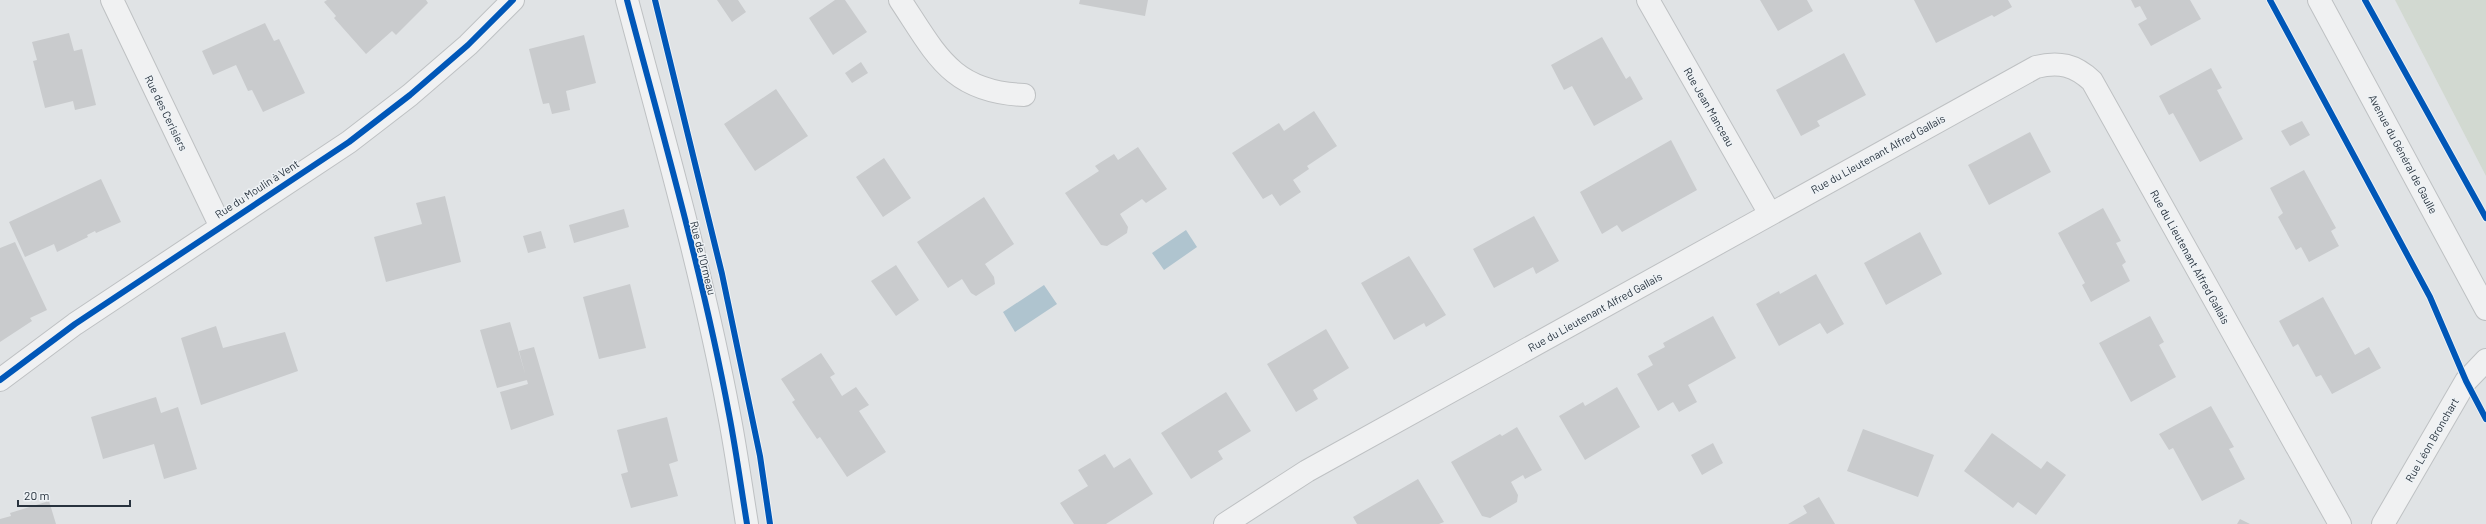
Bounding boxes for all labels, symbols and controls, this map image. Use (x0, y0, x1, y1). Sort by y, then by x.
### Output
street label: Rue Jean Manceau (1682, 65, 1737, 149)
street label: Rue des Cerisiers (143, 73, 190, 153)
street label: Avenue du Général de Gaulle (2366, 92, 2440, 216)
street label: Rue du Lieutenant Alfred Gallais (1808, 111, 1947, 196)
street label: Rue du Moulin à Vent (212, 157, 301, 221)
street label: Rue du Lieutenant Alfred Gallais (2148, 187, 2233, 326)
street label: Rue de l'Ormeau (688, 219, 719, 296)
street label: Rue du Lieutenant Alfred Gallais (1525, 269, 1664, 354)
street label: Rue Léon Bronchart (2402, 395, 2461, 484)
scale bar (18, 482, 130, 508)
text: 20 m (24, 488, 50, 502)

